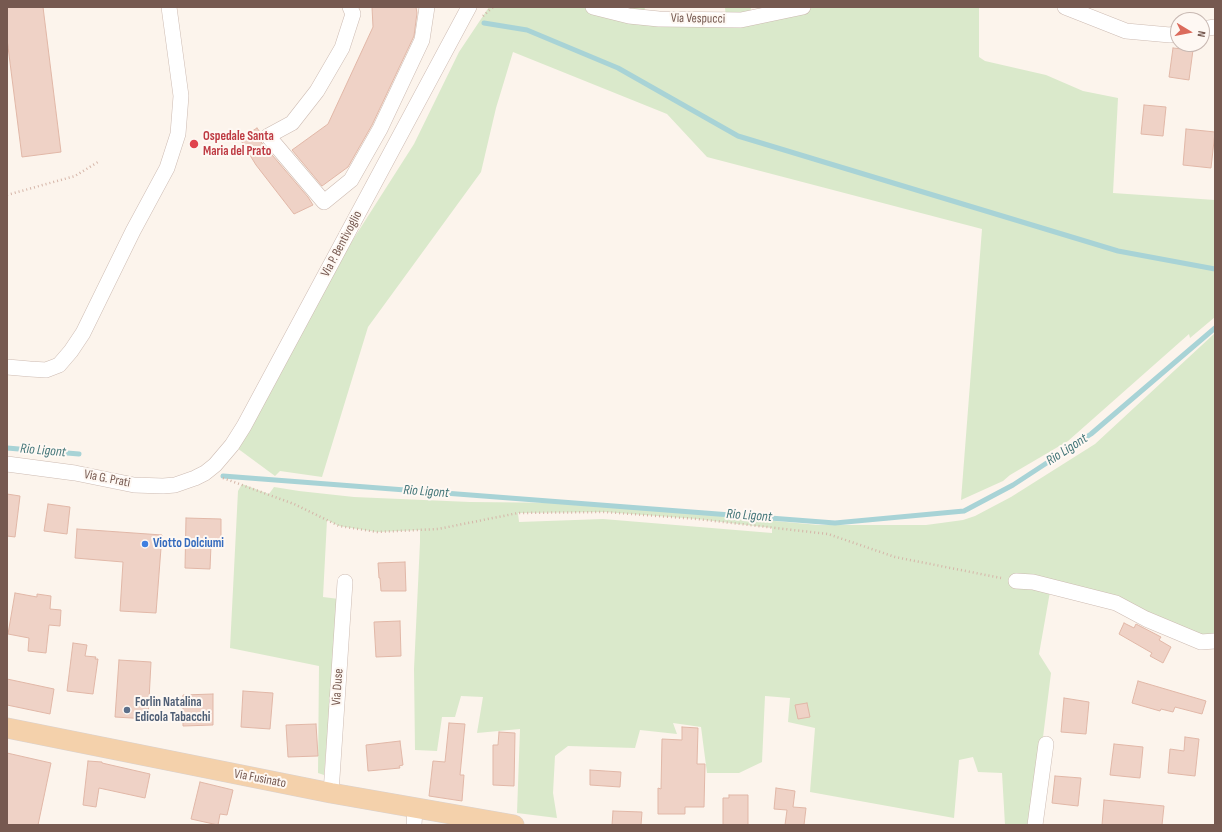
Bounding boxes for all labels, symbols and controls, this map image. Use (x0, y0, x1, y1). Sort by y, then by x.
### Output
street label: Via Vespucci (671, 11, 725, 27)
north arrow (1170, 12, 1210, 52)
text: N (1194, 30, 1208, 38)
place label: Ospedale Santa Maria del Prato (203, 129, 274, 160)
marker: Ospedale Santa Maria del Prato (188, 138, 200, 150)
street label: Via P. Bentivoglio (318, 208, 366, 280)
water label: Rio Ligont (1043, 430, 1091, 470)
water label: Rio Ligont (19, 441, 67, 461)
street label: Via G. Prati (83, 467, 131, 491)
water label: Rio Ligont (403, 482, 449, 502)
water label: Rio Ligont (726, 506, 772, 526)
place label: Viotto Dolciumi (153, 536, 224, 552)
marker: Viotto Dolciumi (140, 539, 150, 549)
street label: Via Duse (329, 668, 347, 706)
place label: Forlin Natalina Edicola Tabacchi (135, 695, 210, 726)
marker: Forlin Natalina Edicola Tabacchi (122, 705, 132, 715)
street label: Via Fusinato (233, 766, 287, 792)

